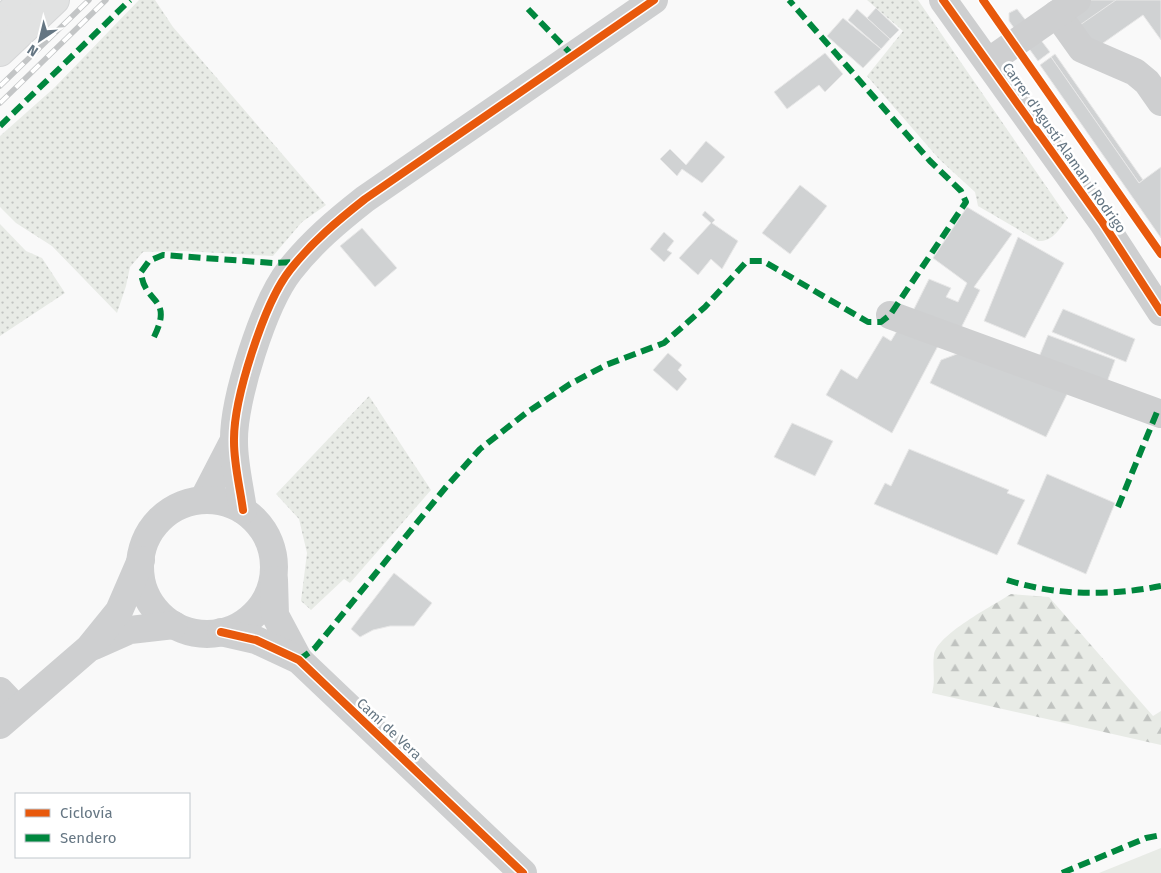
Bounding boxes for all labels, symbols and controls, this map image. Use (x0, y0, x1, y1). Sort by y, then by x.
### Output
north arrow (15, 15, 65, 65)
text: N (24, 41, 42, 60)
street label: Carrer d'Agustí Alaman i Rodrigo (998, 59, 1130, 237)
street label: Camí de Vera (353, 695, 425, 763)
legend (15, 793, 190, 858)
text: Ciclovía (60, 804, 113, 822)
text: Sendero (60, 829, 116, 847)

